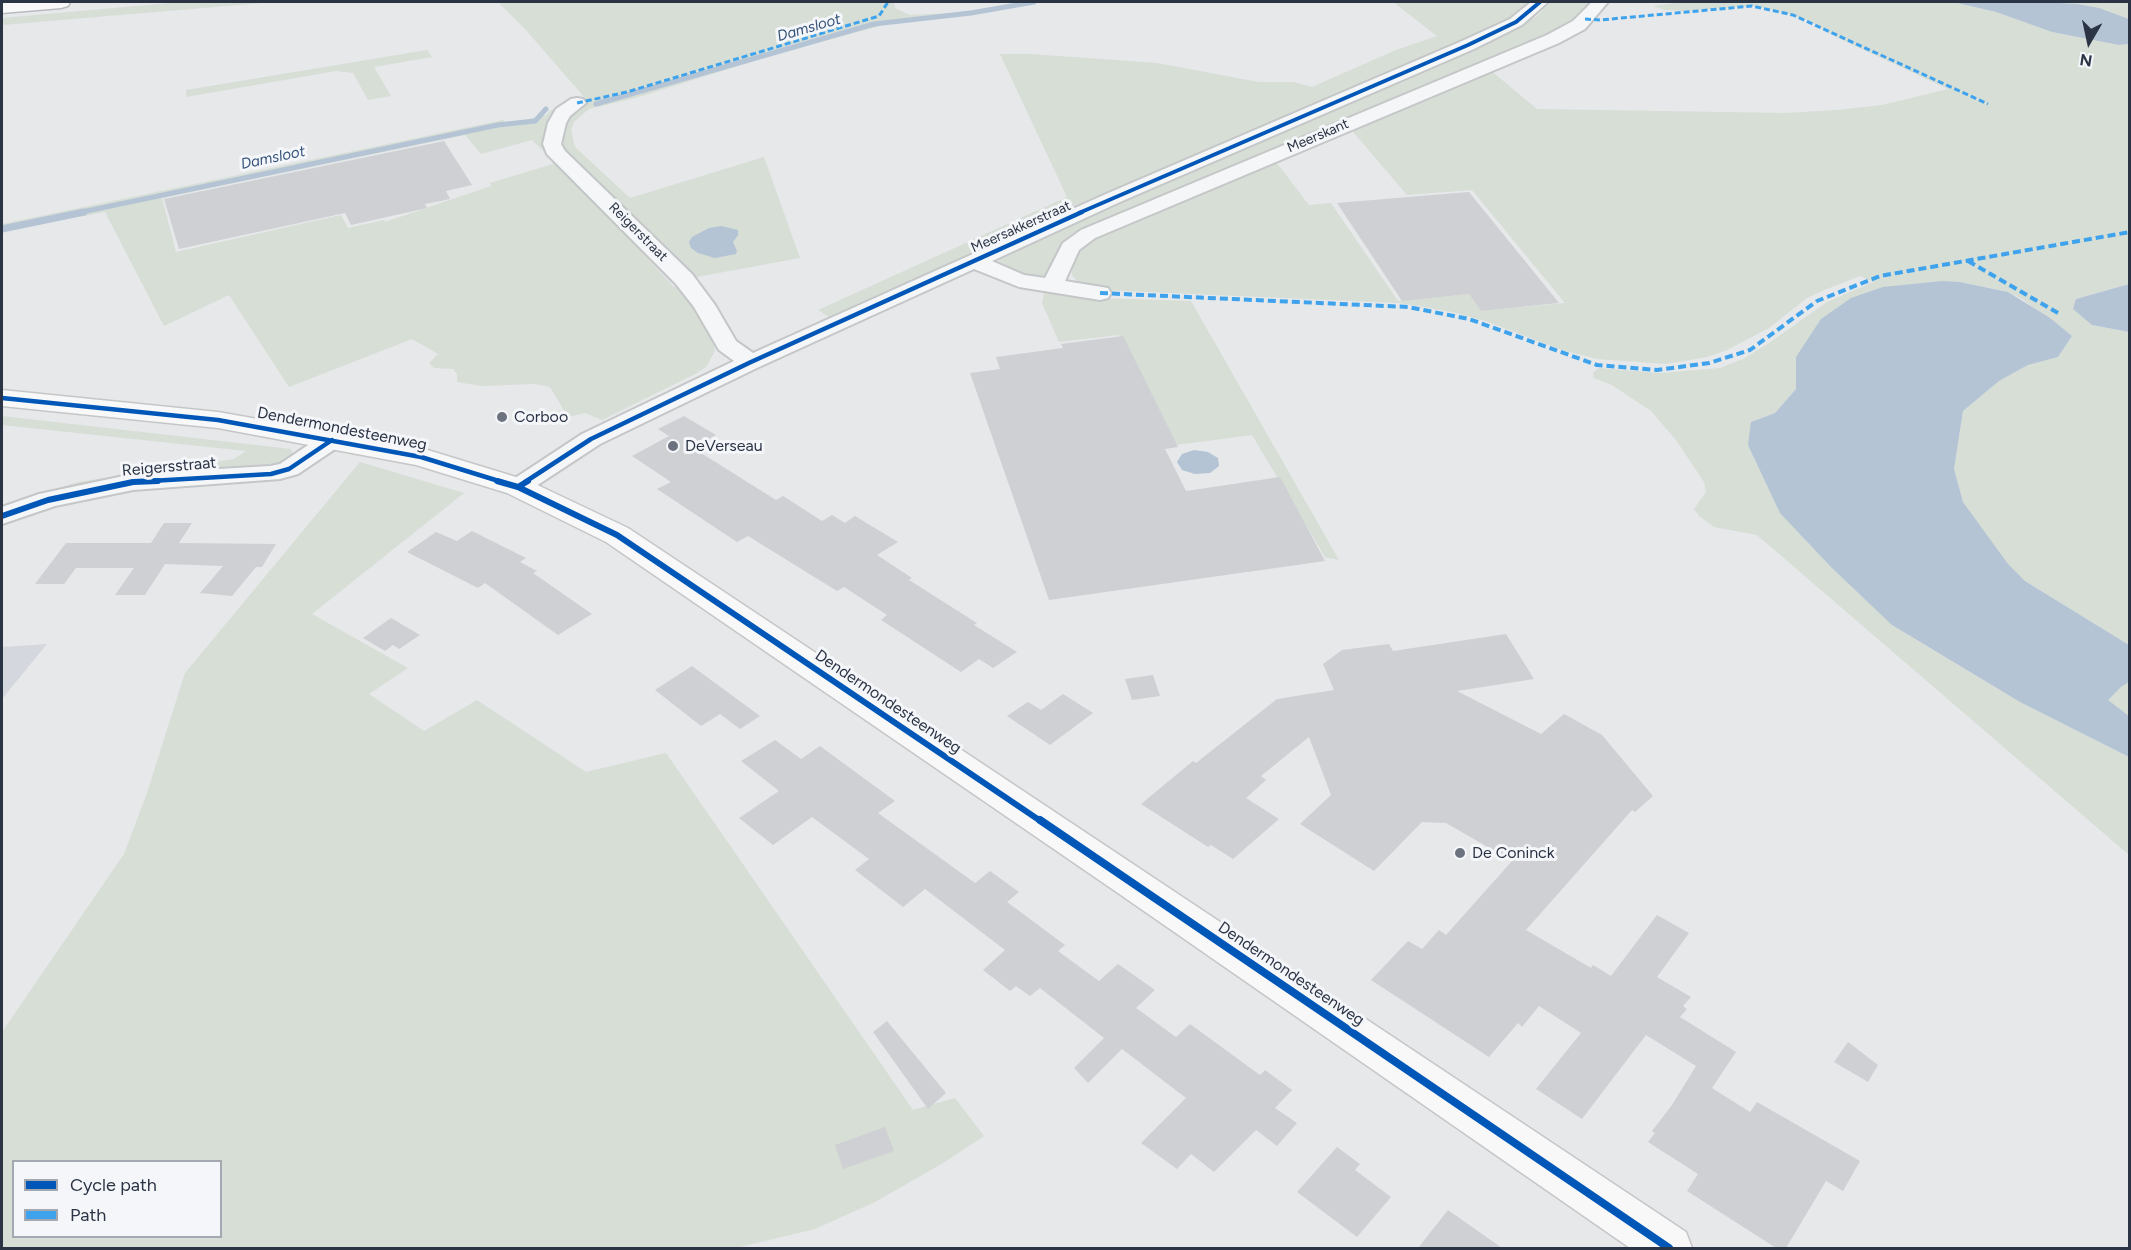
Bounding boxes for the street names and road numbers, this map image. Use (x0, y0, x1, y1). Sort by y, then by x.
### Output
street label: Meerskant (1285, 116, 1351, 156)
street label: Meersakkerstraat (969, 197, 1073, 257)
street label: Reigerstraat (605, 199, 671, 265)
street label: Dendermondesteenweg (256, 403, 428, 455)
street label: Reigersstraat (121, 453, 217, 481)
street label: Dendermondesteenweg (811, 646, 965, 758)
street label: Dendermondesteenweg (1214, 918, 1368, 1030)

